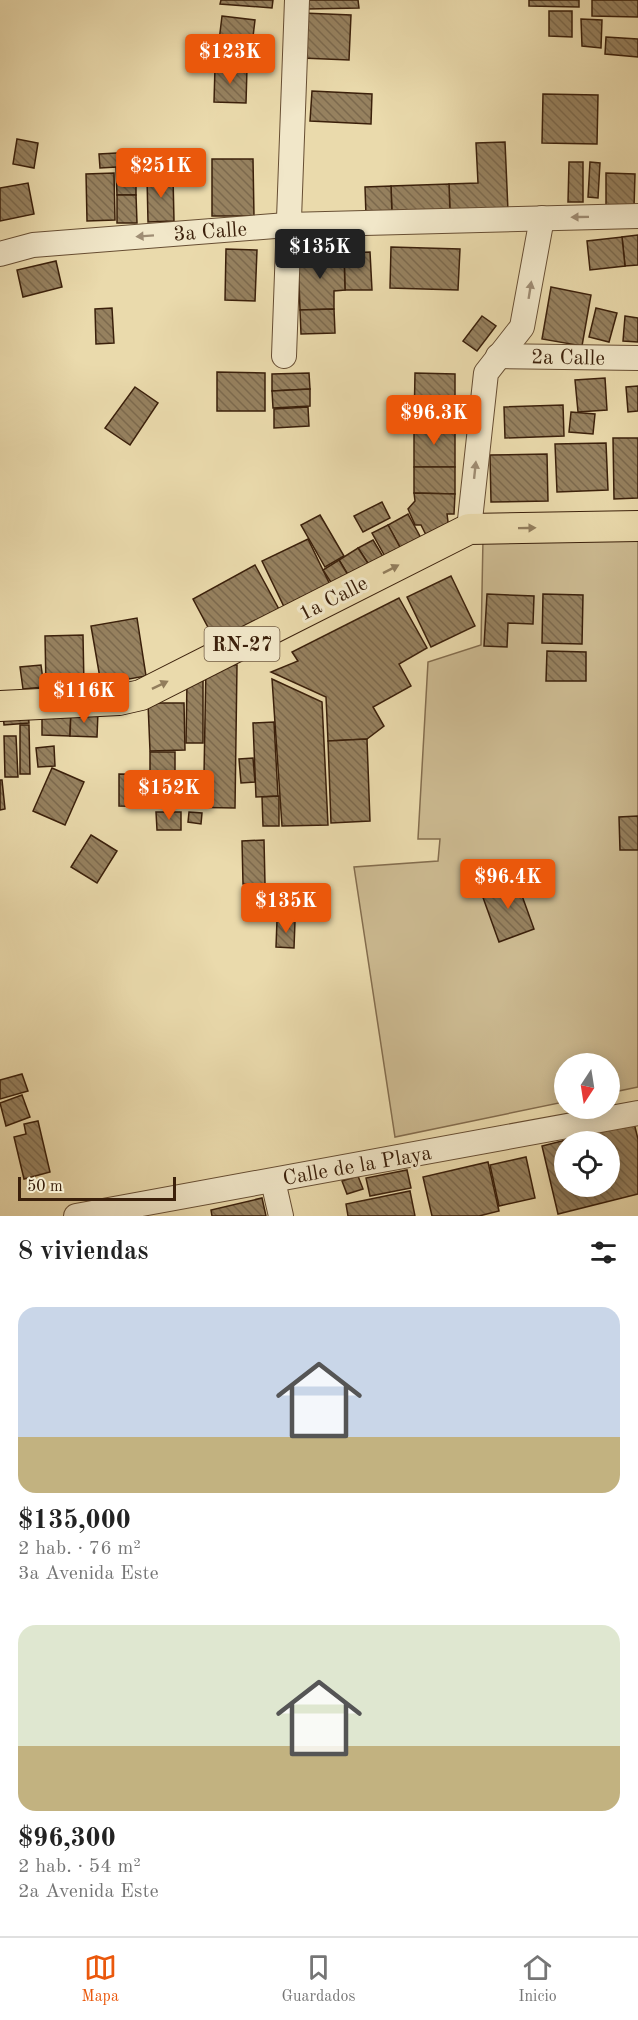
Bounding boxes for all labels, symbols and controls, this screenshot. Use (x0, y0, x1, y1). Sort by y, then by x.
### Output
pin: $123K (188, 34, 272, 85)
text: $123K (199, 43, 261, 63)
pin: $251K (119, 148, 203, 199)
text: $251K (130, 157, 192, 177)
one-way arrow (570, 212, 589, 222)
street label: 3a Calle (173, 219, 248, 246)
pin: $135K (278, 229, 362, 280)
one-way arrow (136, 231, 155, 241)
text: $135K (289, 238, 351, 258)
one-way arrow (526, 280, 535, 299)
street label: 2a Calle (531, 347, 605, 370)
pin: $96.3K (385, 395, 483, 446)
text: $96.3K (400, 404, 468, 424)
one-way arrow (470, 461, 480, 480)
one-way arrow (518, 523, 537, 532)
one-way arrow (382, 564, 399, 573)
street label: 1a Calle (296, 573, 371, 625)
road number: RN-27 (204, 627, 280, 661)
pin: $116K (42, 673, 126, 724)
one-way arrow (152, 681, 169, 690)
text: $116K (53, 682, 115, 702)
pin: $152K (127, 770, 211, 821)
text: $152K (138, 779, 200, 799)
pin: $96.4K (459, 859, 557, 910)
text: $96.4K (474, 868, 542, 888)
pin: $135K (244, 883, 328, 934)
text: $135K (255, 892, 317, 912)
north arrow (554, 1053, 620, 1119)
map controls (554, 1053, 620, 1197)
button: locate (554, 1131, 620, 1197)
street label: Calle de la Playa (281, 1143, 433, 1190)
scale bar (18, 1174, 176, 1202)
text: 50 m (27, 1179, 63, 1195)
icon: filters (587, 1236, 620, 1269)
text: 8 viviendas (18, 1239, 148, 1265)
icon: home (265, 1346, 373, 1454)
text: $135,000 (18, 1508, 131, 1534)
text: 2 hab. · 76 m² (18, 1539, 141, 1559)
text: 3a Avenida Este (18, 1564, 159, 1584)
icon: home (265, 1664, 373, 1772)
text: $96,300 (18, 1826, 116, 1852)
text: 2 hab. · 54 m² (18, 1857, 141, 1877)
text: 2a Avenida Este (18, 1882, 159, 1902)
tab: Mapa (81, 1951, 119, 2007)
tab: Guardados (281, 1951, 356, 2007)
tab: Inicio (518, 1951, 557, 2007)

